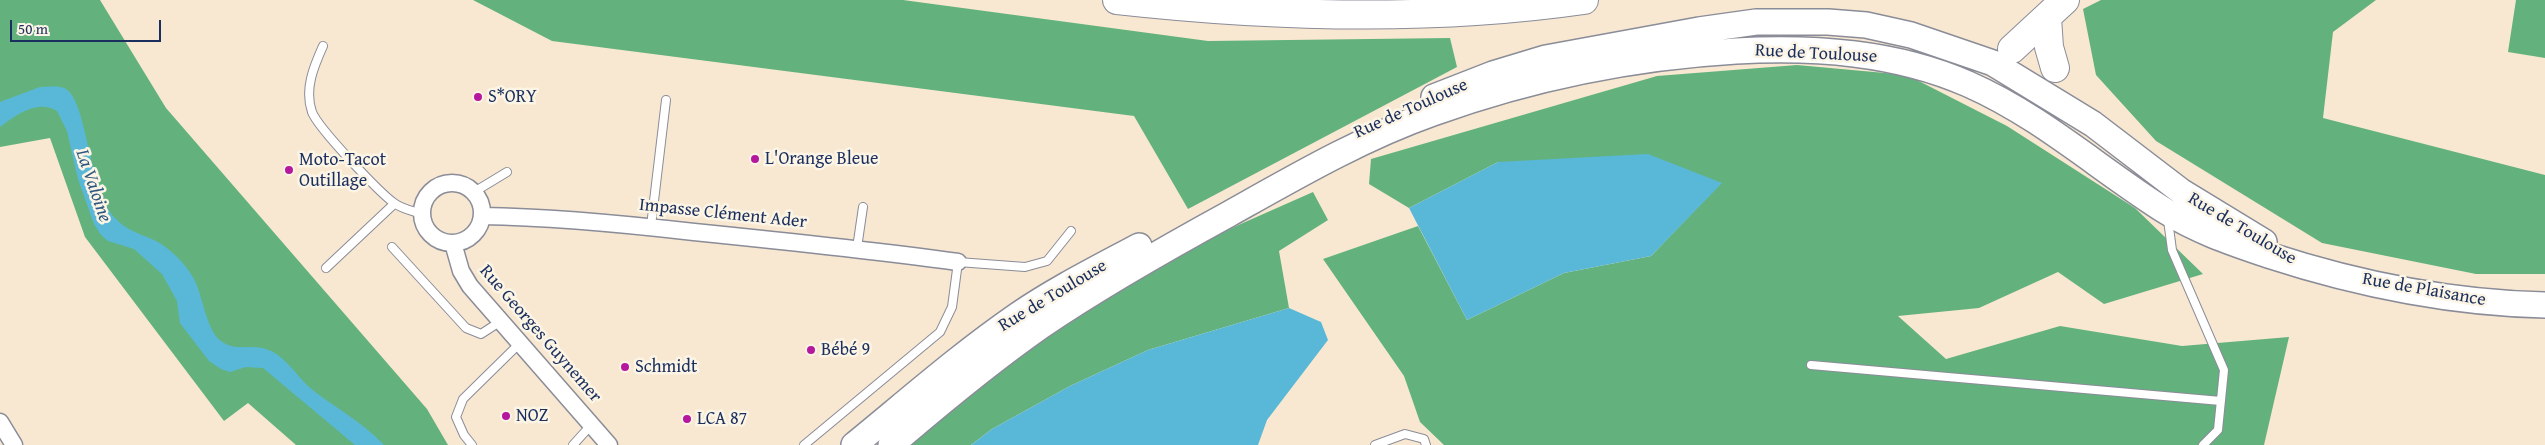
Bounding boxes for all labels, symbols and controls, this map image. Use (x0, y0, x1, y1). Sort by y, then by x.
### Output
scale bar (12, 10, 164, 42)
text: 50 m (18, 18, 48, 39)
street label: Rue de Toulouse (1754, 40, 1878, 68)
street label: Rue de Toulouse (1351, 74, 1471, 144)
place label: S*ORY (488, 86, 537, 108)
marker: S*ORY (472, 91, 484, 103)
water label: La Valoine (70, 147, 116, 225)
place label: L'Orange Bleue (765, 148, 878, 170)
place label: Moto-Tacot Outillage (299, 149, 386, 192)
marker: L'Orange Bleue (749, 153, 761, 165)
marker: Moto-Tacot Outillage (283, 164, 295, 176)
street label: Rue de Toulouse (2184, 188, 2300, 270)
street label: Impasse Clément Ader (638, 194, 808, 234)
street label: Rue de Toulouse (995, 255, 1111, 337)
street label: Rue Georges Guynemer (474, 261, 606, 407)
street label: Rue de Plaisance (2361, 269, 2487, 311)
place label: Bébé 9 (821, 339, 870, 361)
marker: Bébé 9 (805, 344, 817, 356)
place label: Schmidt (635, 356, 697, 378)
marker: Schmidt (619, 361, 631, 373)
place label: NOZ (516, 405, 548, 427)
place label: LCA 87 (697, 408, 747, 430)
marker: NOZ (500, 410, 512, 422)
marker: LCA 87 (681, 413, 693, 425)

